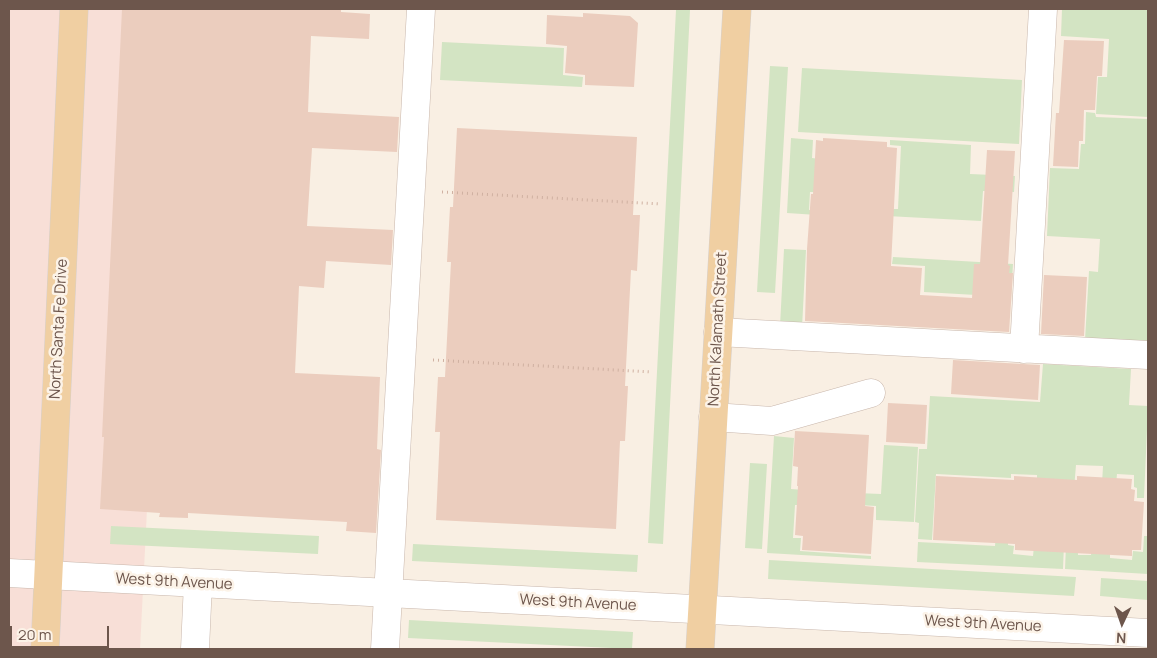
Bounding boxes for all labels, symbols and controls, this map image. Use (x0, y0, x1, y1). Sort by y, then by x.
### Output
street label: North Kalamath Street (705, 251, 731, 407)
street label: North Santa Fe Drive (46, 258, 72, 400)
street label: West 9th Avenue (115, 570, 233, 594)
street label: West 9th Avenue (519, 591, 637, 615)
north arrow (1097, 598, 1147, 648)
street label: West 9th Avenue (924, 612, 1042, 636)
scale bar (12, 616, 111, 648)
text: 20 m (18, 624, 51, 645)
text: N (1116, 629, 1127, 648)

